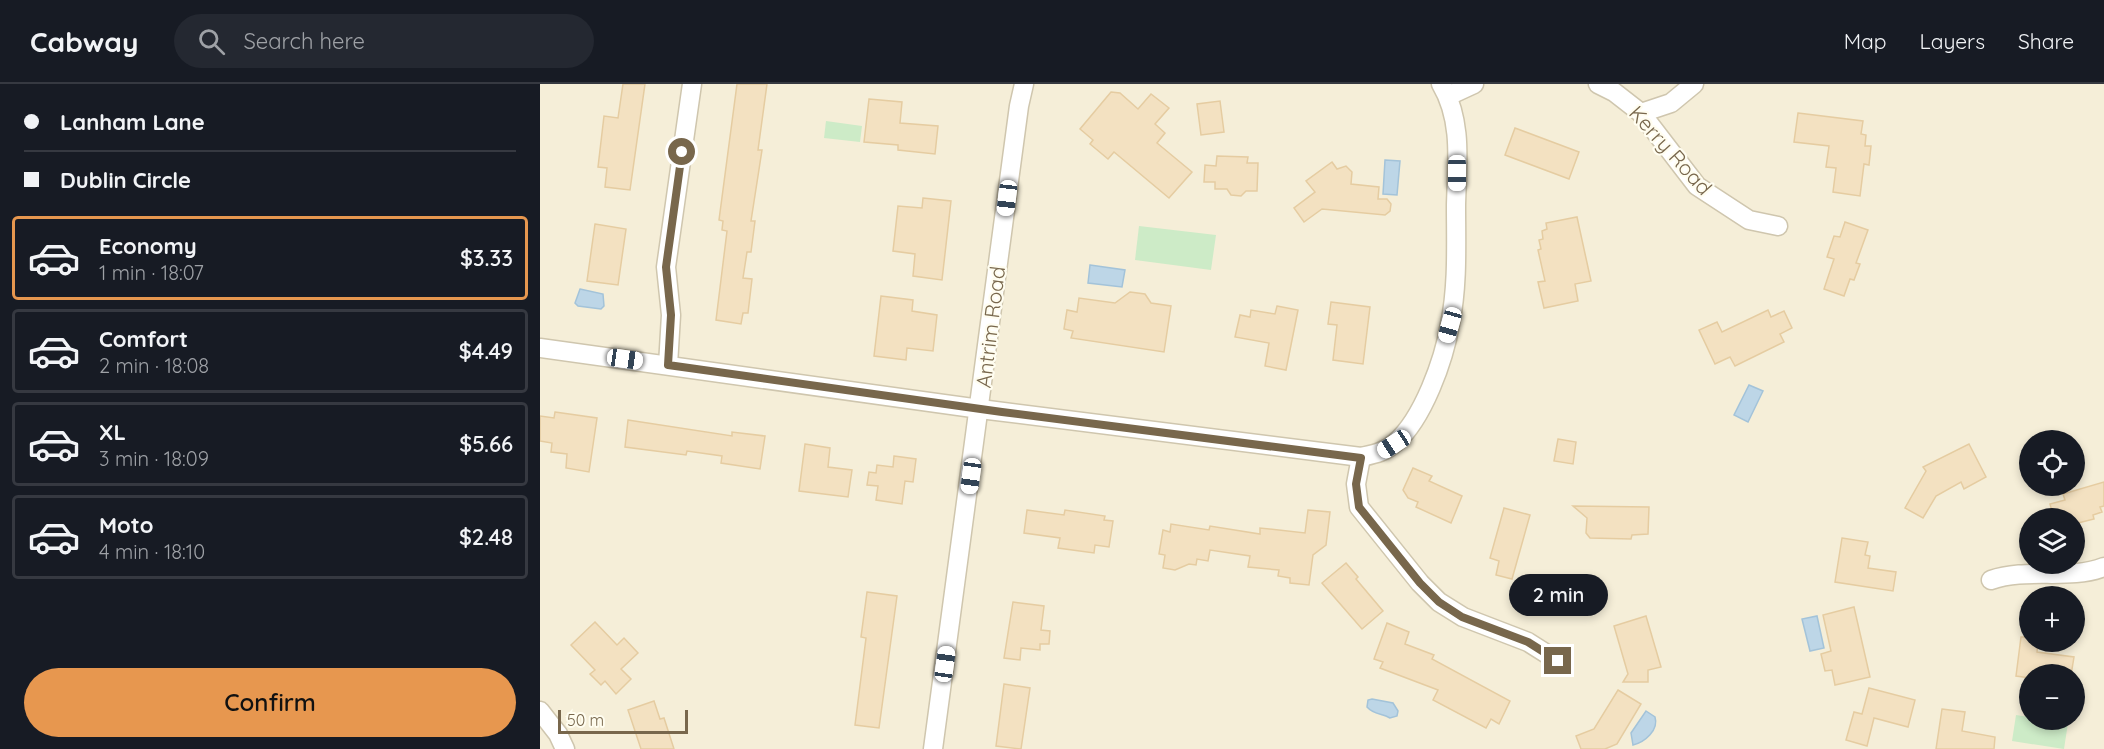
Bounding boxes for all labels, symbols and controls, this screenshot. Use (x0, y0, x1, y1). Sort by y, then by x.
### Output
search box (174, 14, 594, 68)
text: Cabway (30, 24, 138, 59)
icon: search (195, 25, 228, 58)
text: Search here (243, 27, 365, 55)
text: Map (1844, 28, 1887, 54)
text: Layers (1920, 28, 1985, 54)
text: Share (2018, 28, 2074, 54)
street label: Kerry Road (1624, 100, 1718, 200)
text: Lanham Lane (60, 108, 205, 136)
route start (668, 138, 695, 165)
car (1448, 155, 1466, 191)
text: Dublin Circle (60, 166, 191, 194)
car (996, 179, 1018, 217)
icon: car (27, 231, 81, 285)
text: Economy (99, 232, 197, 260)
text: $3.33 (460, 244, 513, 272)
text: 1 min · 18:07 (99, 260, 204, 285)
street label: Antrim Road (970, 265, 1010, 389)
car (1436, 305, 1464, 345)
icon: car (27, 324, 81, 378)
text: Comfort (99, 325, 188, 353)
text: $4.49 (459, 337, 513, 365)
car (606, 348, 644, 370)
text: 2 min · 18:08 (99, 353, 209, 378)
icon: car (27, 417, 81, 471)
text: XL (99, 418, 126, 446)
car (1374, 427, 1414, 461)
text: $5.66 (459, 430, 513, 458)
map controls (2019, 430, 2085, 730)
button: locate (2019, 430, 2085, 496)
text: 3 min · 18:09 (99, 446, 209, 471)
car (960, 457, 982, 495)
button: layers (2019, 508, 2085, 574)
icon: car (27, 510, 81, 564)
text: Moto (99, 511, 153, 539)
text: $2.48 (459, 523, 513, 551)
text: 4 min · 18:10 (99, 539, 205, 564)
callout: 2 min (1508, 574, 1608, 616)
text: 2 min (1533, 582, 1584, 607)
button: + (2019, 586, 2085, 652)
car (934, 645, 956, 683)
route end (1544, 647, 1571, 674)
button: − (2019, 664, 2085, 730)
button: Confirm (24, 668, 516, 737)
scale bar (558, 707, 688, 734)
text: 50 m (567, 710, 604, 730)

